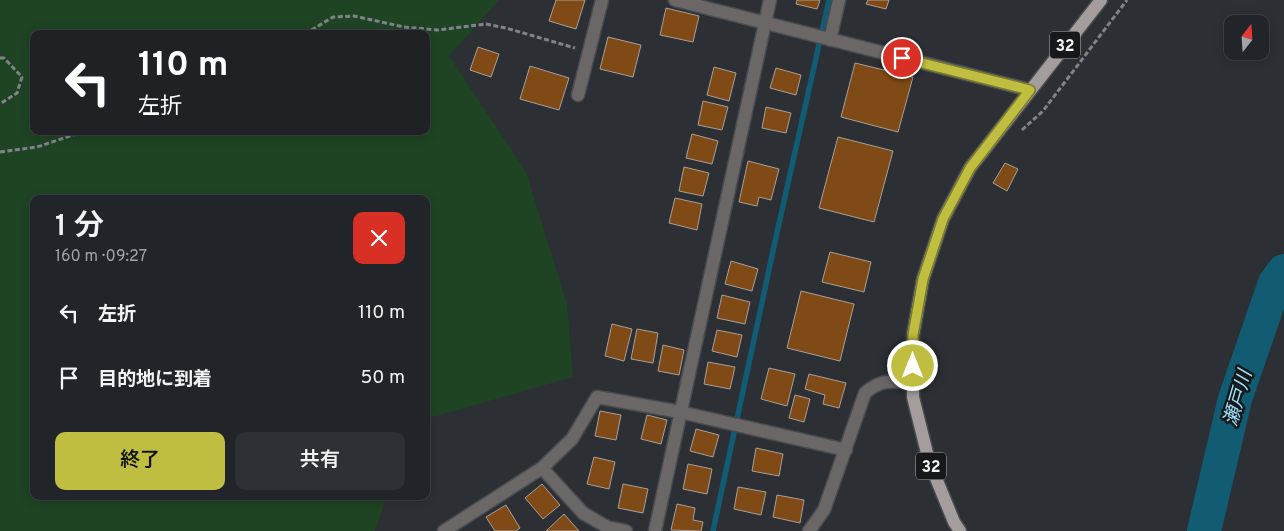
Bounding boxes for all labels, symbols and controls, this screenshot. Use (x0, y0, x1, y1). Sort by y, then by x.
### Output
north arrow (1224, 15, 1269, 60)
map controls (1224, 15, 1269, 60)
road number: 32 (1050, 32, 1080, 58)
pin (881, 37, 923, 79)
text: 110 m (138, 44, 228, 88)
icon: arrive (888, 44, 916, 72)
icon: left (55, 50, 120, 115)
text: 左折 (138, 94, 182, 121)
text: 1 分 (55, 209, 104, 246)
button: close (353, 212, 405, 264)
text: 160 m · 09:27 (55, 247, 147, 267)
icon: left (55, 299, 83, 327)
text: 110 m (358, 301, 405, 325)
text: 左折 (98, 303, 136, 327)
position arrow (886, 339, 938, 391)
icon: arrive (55, 364, 83, 392)
text: 50 m (360, 366, 405, 390)
water label: 瀬戸川 (1220, 366, 1259, 429)
text: 目的地に到着 (98, 368, 212, 392)
button: 終了 (55, 432, 225, 490)
button: 共有 (235, 432, 405, 490)
road number: 32 (916, 452, 946, 480)

